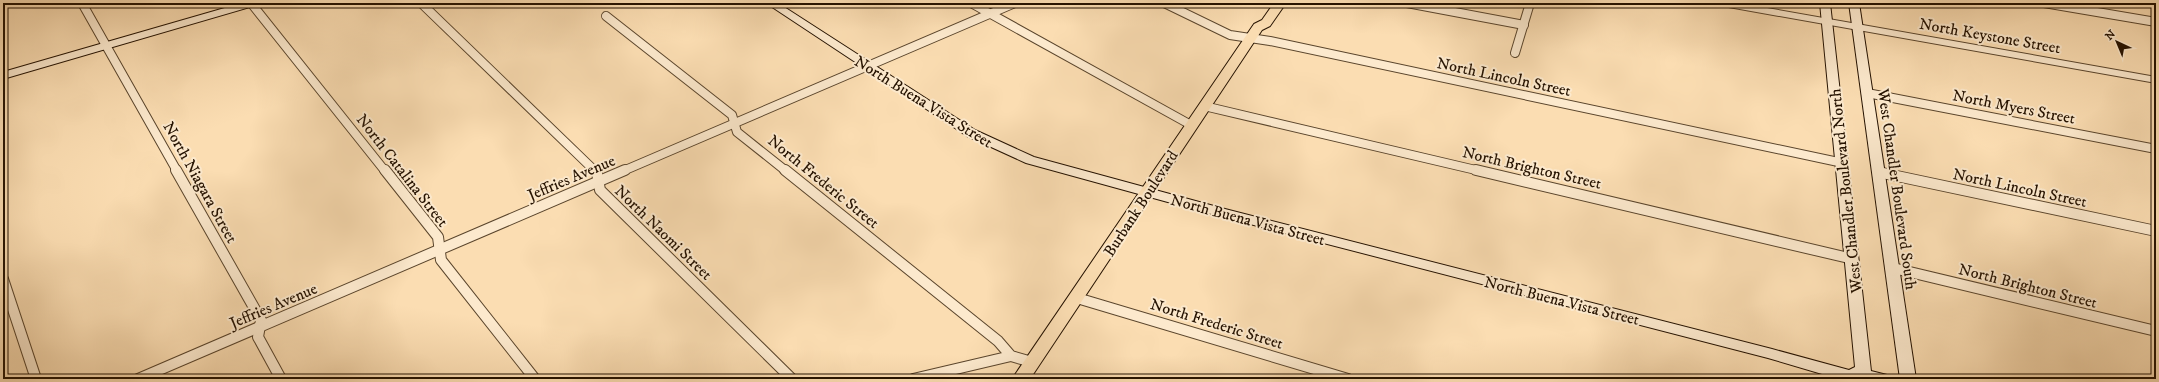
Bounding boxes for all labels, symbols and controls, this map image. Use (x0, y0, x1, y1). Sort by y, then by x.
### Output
street label: North Keystone Street (1918, 14, 2062, 58)
north arrow (2097, 22, 2137, 62)
text: N (2103, 27, 2119, 44)
street label: North Buena Vista Street (851, 51, 996, 153)
street label: North Lincoln Street (1435, 53, 1573, 101)
street label: North Myers Street (1951, 85, 2077, 129)
street label: West Chandler Boulevard South (1873, 86, 1921, 292)
street label: West Chandler Boulevard North (1825, 87, 1867, 295)
street label: North Catalina Street (352, 110, 453, 231)
street label: North Niagara Street (158, 118, 242, 247)
street label: North Frederic Street (763, 131, 883, 233)
street label: North Brighton Street (1460, 142, 1603, 194)
street label: Burbank Boulevard (1099, 147, 1183, 260)
street label: Jeffries Avenue (523, 150, 619, 206)
street label: North Lincoln Street (1951, 164, 2089, 212)
street label: North Naomi Street (610, 181, 716, 284)
street label: North Buena Vista Street (1168, 190, 1327, 250)
street label: North Brighton Street (1956, 259, 2099, 313)
street label: North Buena Vista Street (1482, 272, 1641, 330)
street label: Jeffries Avenue (225, 278, 321, 334)
street label: North Frederic Street (1148, 294, 1286, 354)

